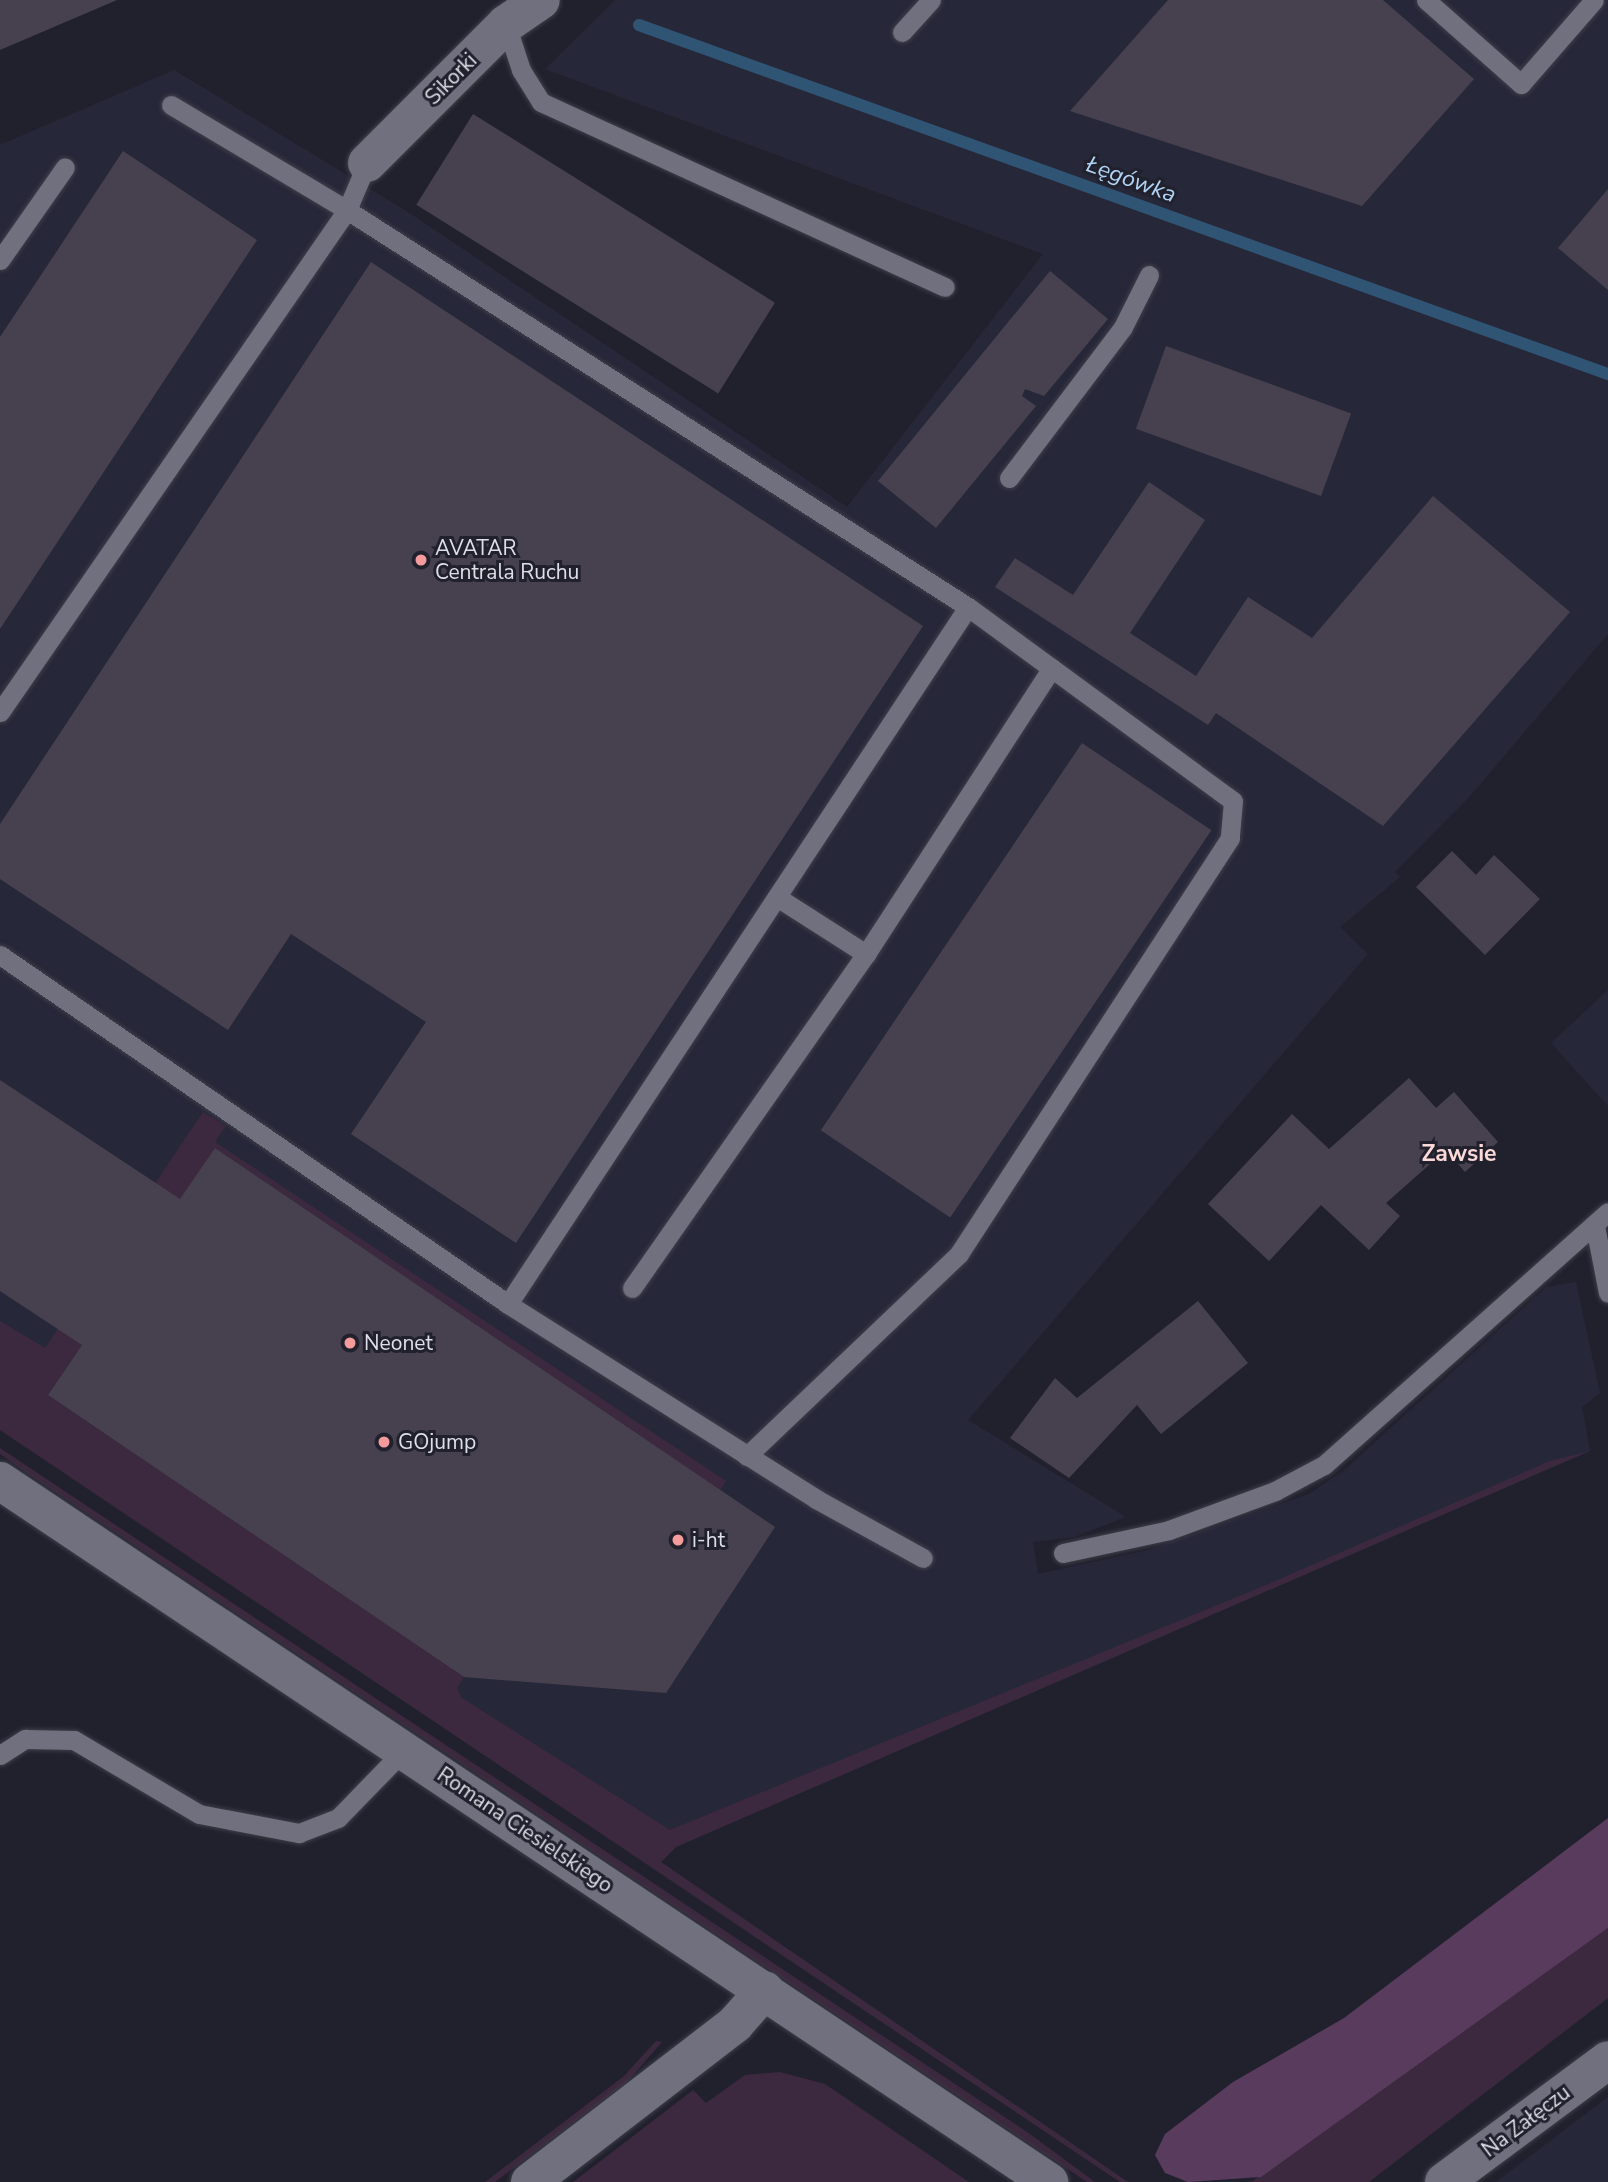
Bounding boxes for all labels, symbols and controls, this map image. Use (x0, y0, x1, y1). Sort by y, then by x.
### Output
street label: Sikorki (420, 48, 482, 110)
water label: Łęgówka (1082, 151, 1180, 209)
place label: AVATAR Centrala Ruchu (435, 535, 579, 585)
marker: AVATAR Centrala Ruchu (413, 552, 429, 568)
district label: Zawsie (1421, 1140, 1497, 1168)
place label: Neonet (364, 1330, 433, 1356)
marker: Neonet (342, 1335, 358, 1351)
place label: GOjump (398, 1429, 476, 1455)
marker: GOjump (376, 1434, 392, 1450)
place label: i-ht (692, 1527, 725, 1553)
marker: i-ht (670, 1532, 686, 1548)
street label: Romana Ciesielskiego (433, 1762, 617, 1898)
street label: Na Załęczu (1477, 2080, 1575, 2162)

